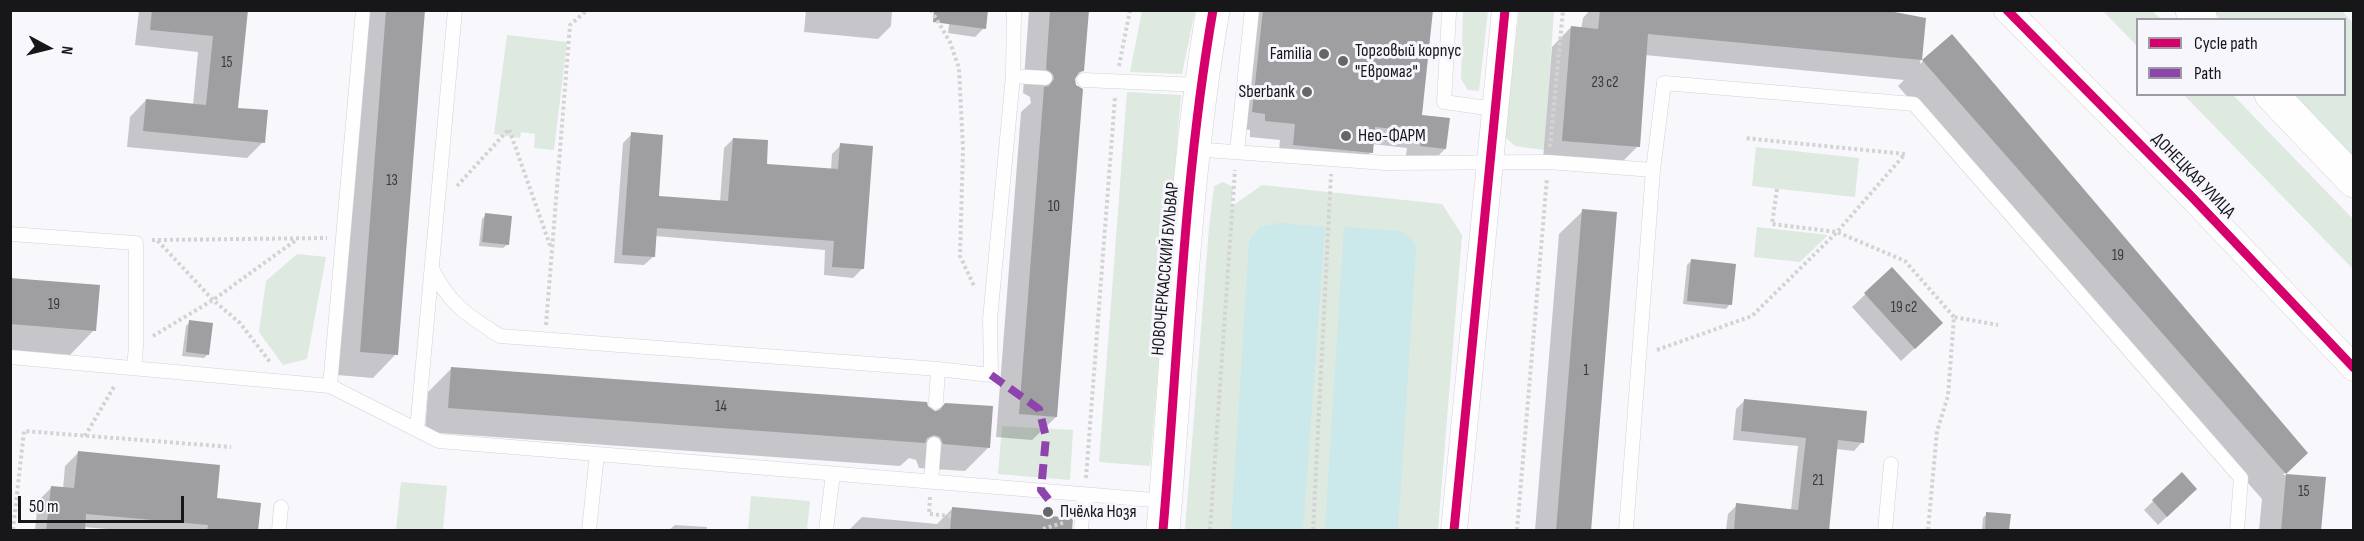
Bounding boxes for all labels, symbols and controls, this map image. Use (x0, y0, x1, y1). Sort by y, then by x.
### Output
north arrow (18, 18, 78, 78)
legend (2136, 18, 2346, 96)
text: Cycle path (2194, 33, 2258, 54)
place label: Торговый корпус "Евромаг" (1355, 40, 1461, 82)
place label: Familia (1270, 43, 1312, 65)
text: N (56, 45, 76, 56)
marker: Familia (1317, 47, 1331, 61)
house number: 15 (221, 54, 233, 72)
marker: Торговый корпус "Евромаг" (1336, 54, 1350, 68)
text: Path (2194, 63, 2222, 84)
house number: 23 с2 (1591, 74, 1619, 92)
place label: Sberbank (1238, 81, 1295, 103)
marker: Sberbank (1300, 85, 1314, 99)
place label: Нео-ФАРМ (1358, 125, 1426, 147)
marker: Нео-ФАРМ (1339, 129, 1353, 143)
street label: ДОНЕЦКАЯ УЛИЦА (2147, 129, 2239, 223)
house number: 13 (386, 172, 398, 190)
street label: НОВОЧЕРКАССКИЙ БУЛЬВАР (1148, 181, 1184, 357)
house number: 10 (1048, 198, 1060, 216)
house number: 19 (2112, 247, 2124, 265)
house number: 19 (48, 296, 60, 314)
house number: 19 с2 (1891, 299, 1917, 317)
house number: 1 (1583, 362, 1589, 380)
house number: 14 (715, 398, 727, 416)
house number: 21 (1812, 472, 1824, 490)
house number: 15 (2298, 483, 2310, 501)
scale bar (21, 484, 188, 522)
text: 50 m (29, 496, 59, 517)
place label: Пчёлка Нозя (1060, 501, 1137, 523)
marker: Пчёлка Нозя (1041, 505, 1055, 519)

